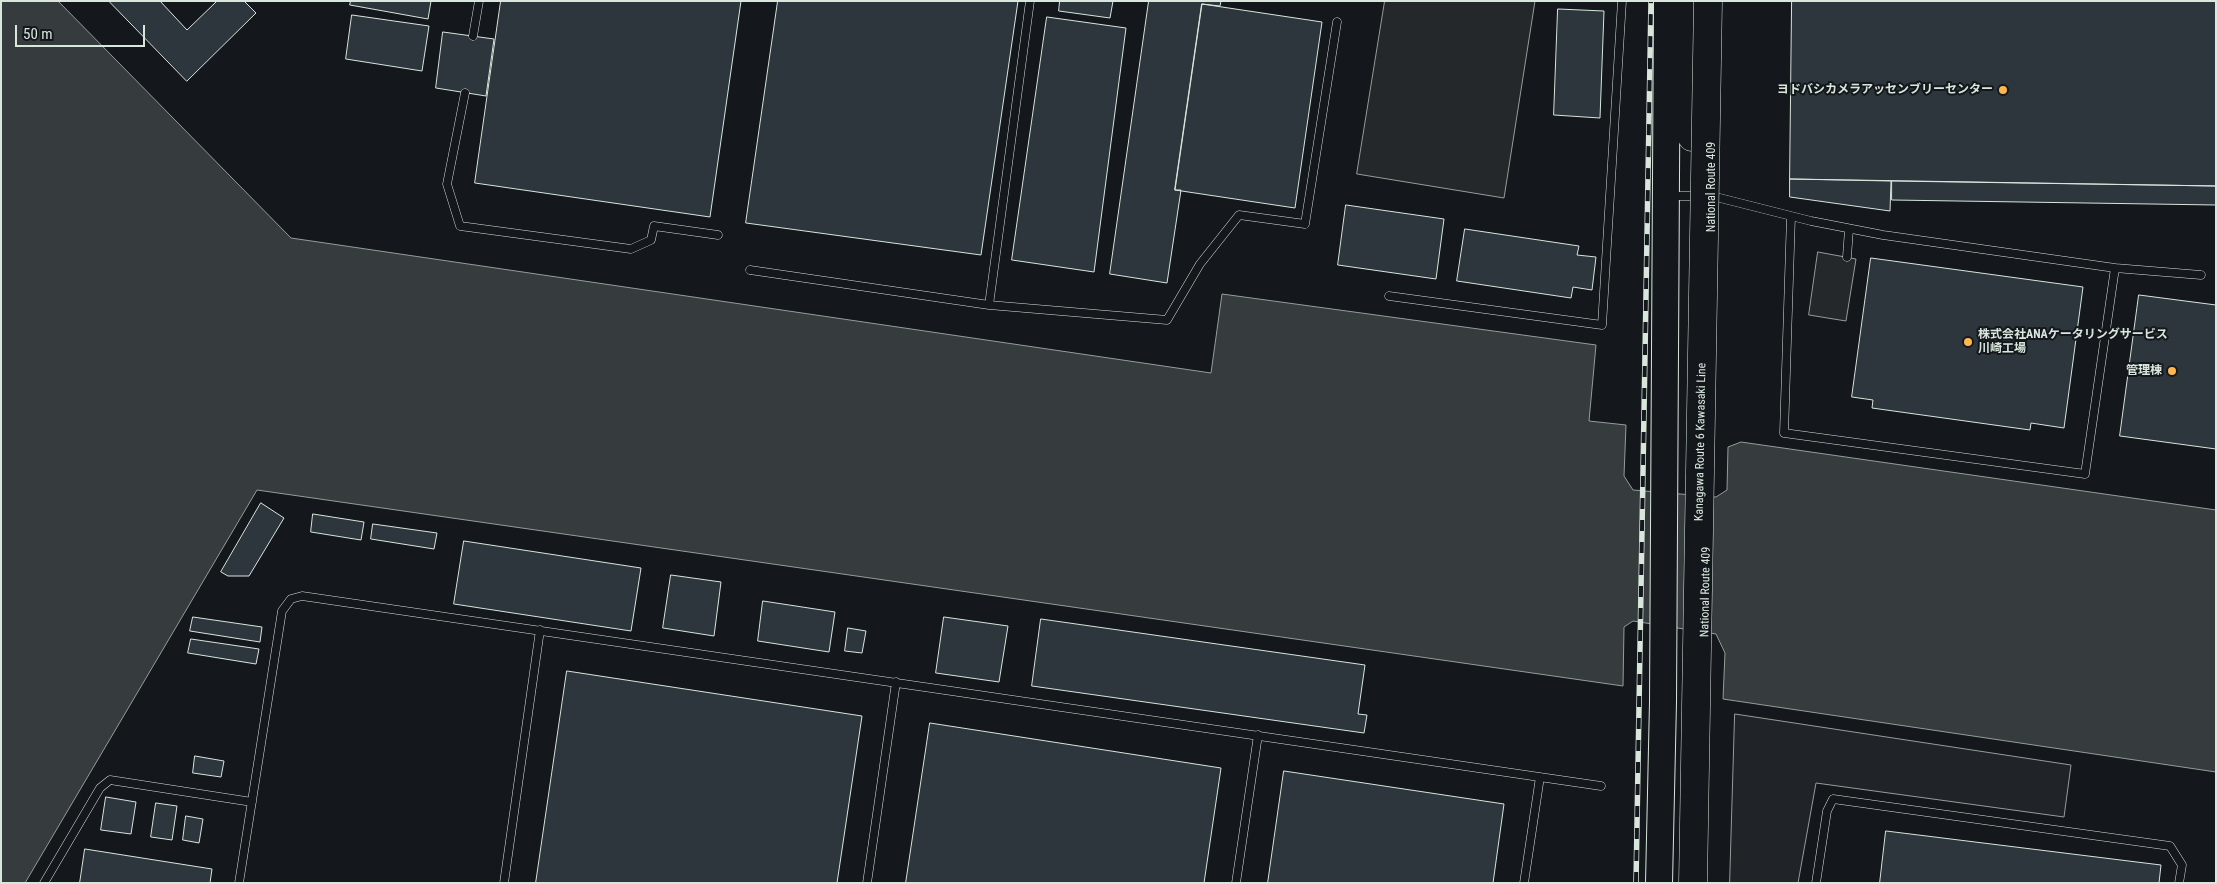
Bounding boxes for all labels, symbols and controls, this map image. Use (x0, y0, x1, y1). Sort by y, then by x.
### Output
scale bar (18, 15, 148, 47)
text: 50 m (23, 25, 53, 43)
place label: ヨドバシカメラアッセンブリーセンター (1777, 83, 1993, 97)
marker: ヨドバシカメラアッセンブリーセンター (1997, 84, 2009, 96)
street label: National Route 409 (1705, 142, 1719, 232)
place label: 株式会社ANAケータリングサービス 川崎工場 (1978, 328, 2168, 356)
marker: 株式会社ANAケータリングサービス 川崎工場 (1962, 336, 1974, 348)
street label: Kanagawa Route 6 Kawasaki Line (1692, 363, 1710, 521)
place label: 管理棟 (2126, 364, 2162, 378)
marker: 管理棟 (2166, 365, 2178, 377)
street label: National Route 409 (1698, 547, 1714, 637)

